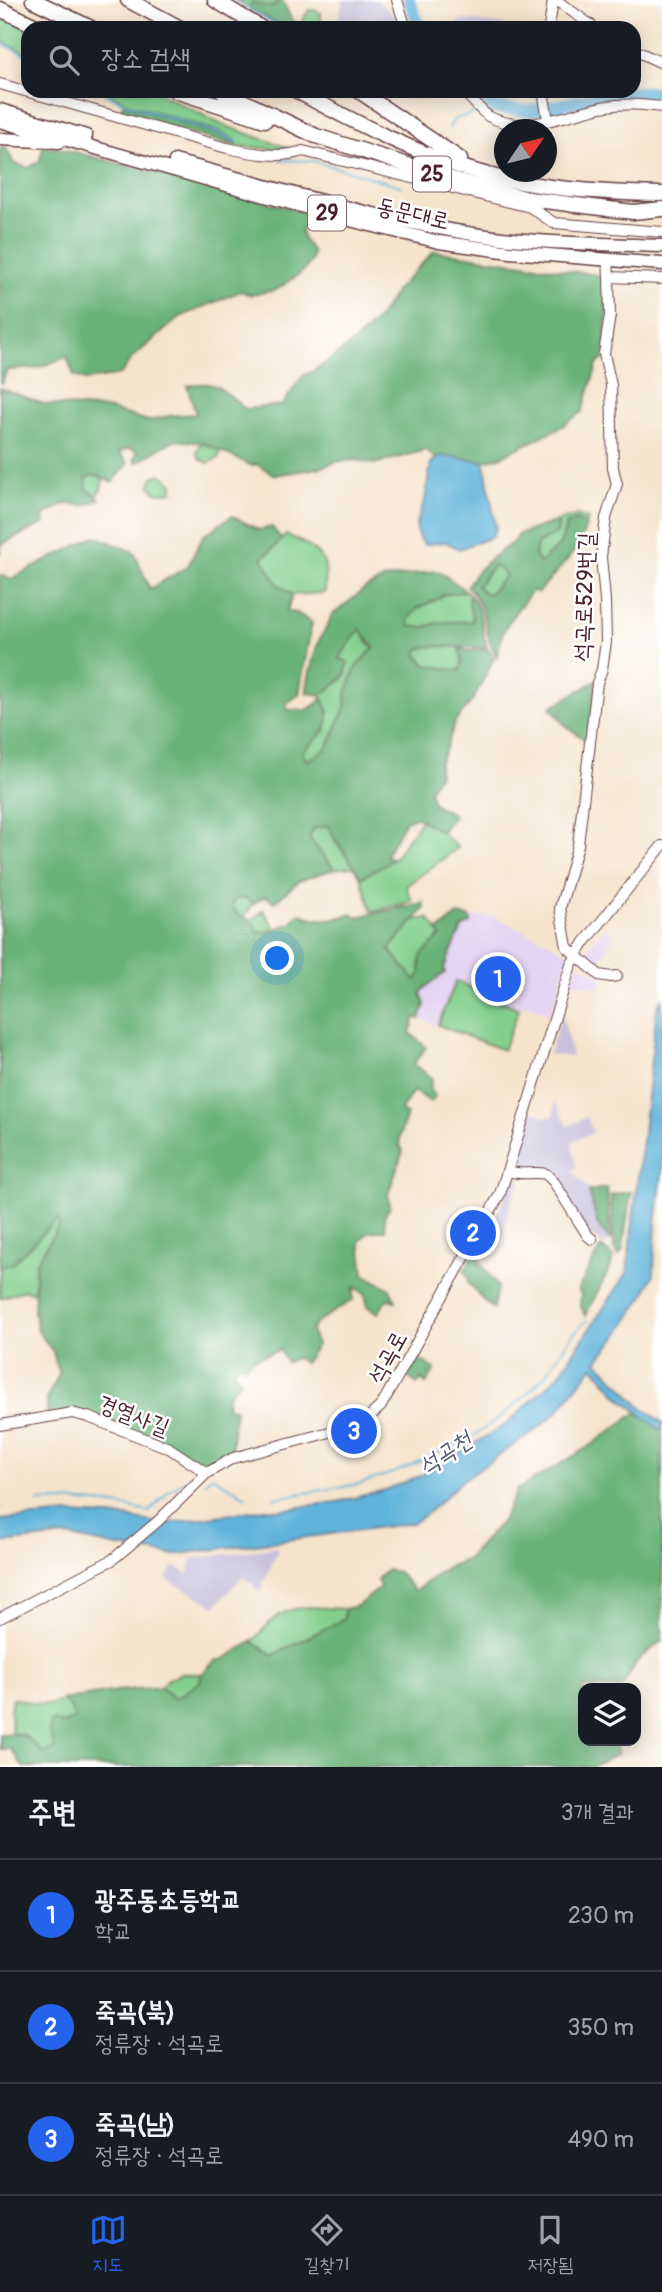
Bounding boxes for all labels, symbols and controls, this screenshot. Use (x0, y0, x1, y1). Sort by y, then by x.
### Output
search box (21, 21, 641, 98)
icon: search (45, 41, 83, 79)
text: 장소 검색 (101, 43, 190, 75)
north arrow (494, 119, 557, 182)
road number: 25 (413, 156, 451, 192)
street label: 동문대로 (374, 191, 452, 236)
road number: 29 (308, 196, 346, 230)
street label: 석곡로529번길 (568, 532, 601, 662)
your location (260, 941, 294, 975)
pin: 1 (475, 953, 521, 1005)
pin: 2 (450, 1207, 496, 1259)
street label: 석곡로 (361, 1326, 414, 1389)
street label: 경열사길 (94, 1389, 174, 1442)
pin: 3 (331, 1405, 377, 1457)
water label: 석곡천 (413, 1424, 480, 1482)
map controls (578, 1683, 641, 1746)
button: layers (578, 1683, 641, 1746)
text: 주변 (28, 1794, 76, 1831)
text: 3개 결과 (561, 1798, 634, 1827)
text: 광주동초등학교 (95, 1884, 241, 1916)
text: 1 (47, 1901, 56, 1930)
text: 230 m (568, 1901, 634, 1930)
text: 학교 (95, 1917, 132, 1946)
text: 죽곡(북) (95, 1996, 175, 2028)
text: 2 (45, 2013, 57, 2042)
text: 350 m (568, 2013, 634, 2042)
text: 정류장 · 석곡로 (95, 2029, 223, 2058)
text: 죽곡(남) (95, 2108, 175, 2140)
text: 3 (45, 2125, 57, 2154)
text: 490 m (568, 2125, 634, 2154)
text: 정류장 · 석곡로 (95, 2141, 223, 2170)
tab: 지도 (89, 2211, 127, 2278)
tab: 길찾기 (304, 2211, 350, 2278)
tab: 저장됨 (527, 2211, 573, 2278)

